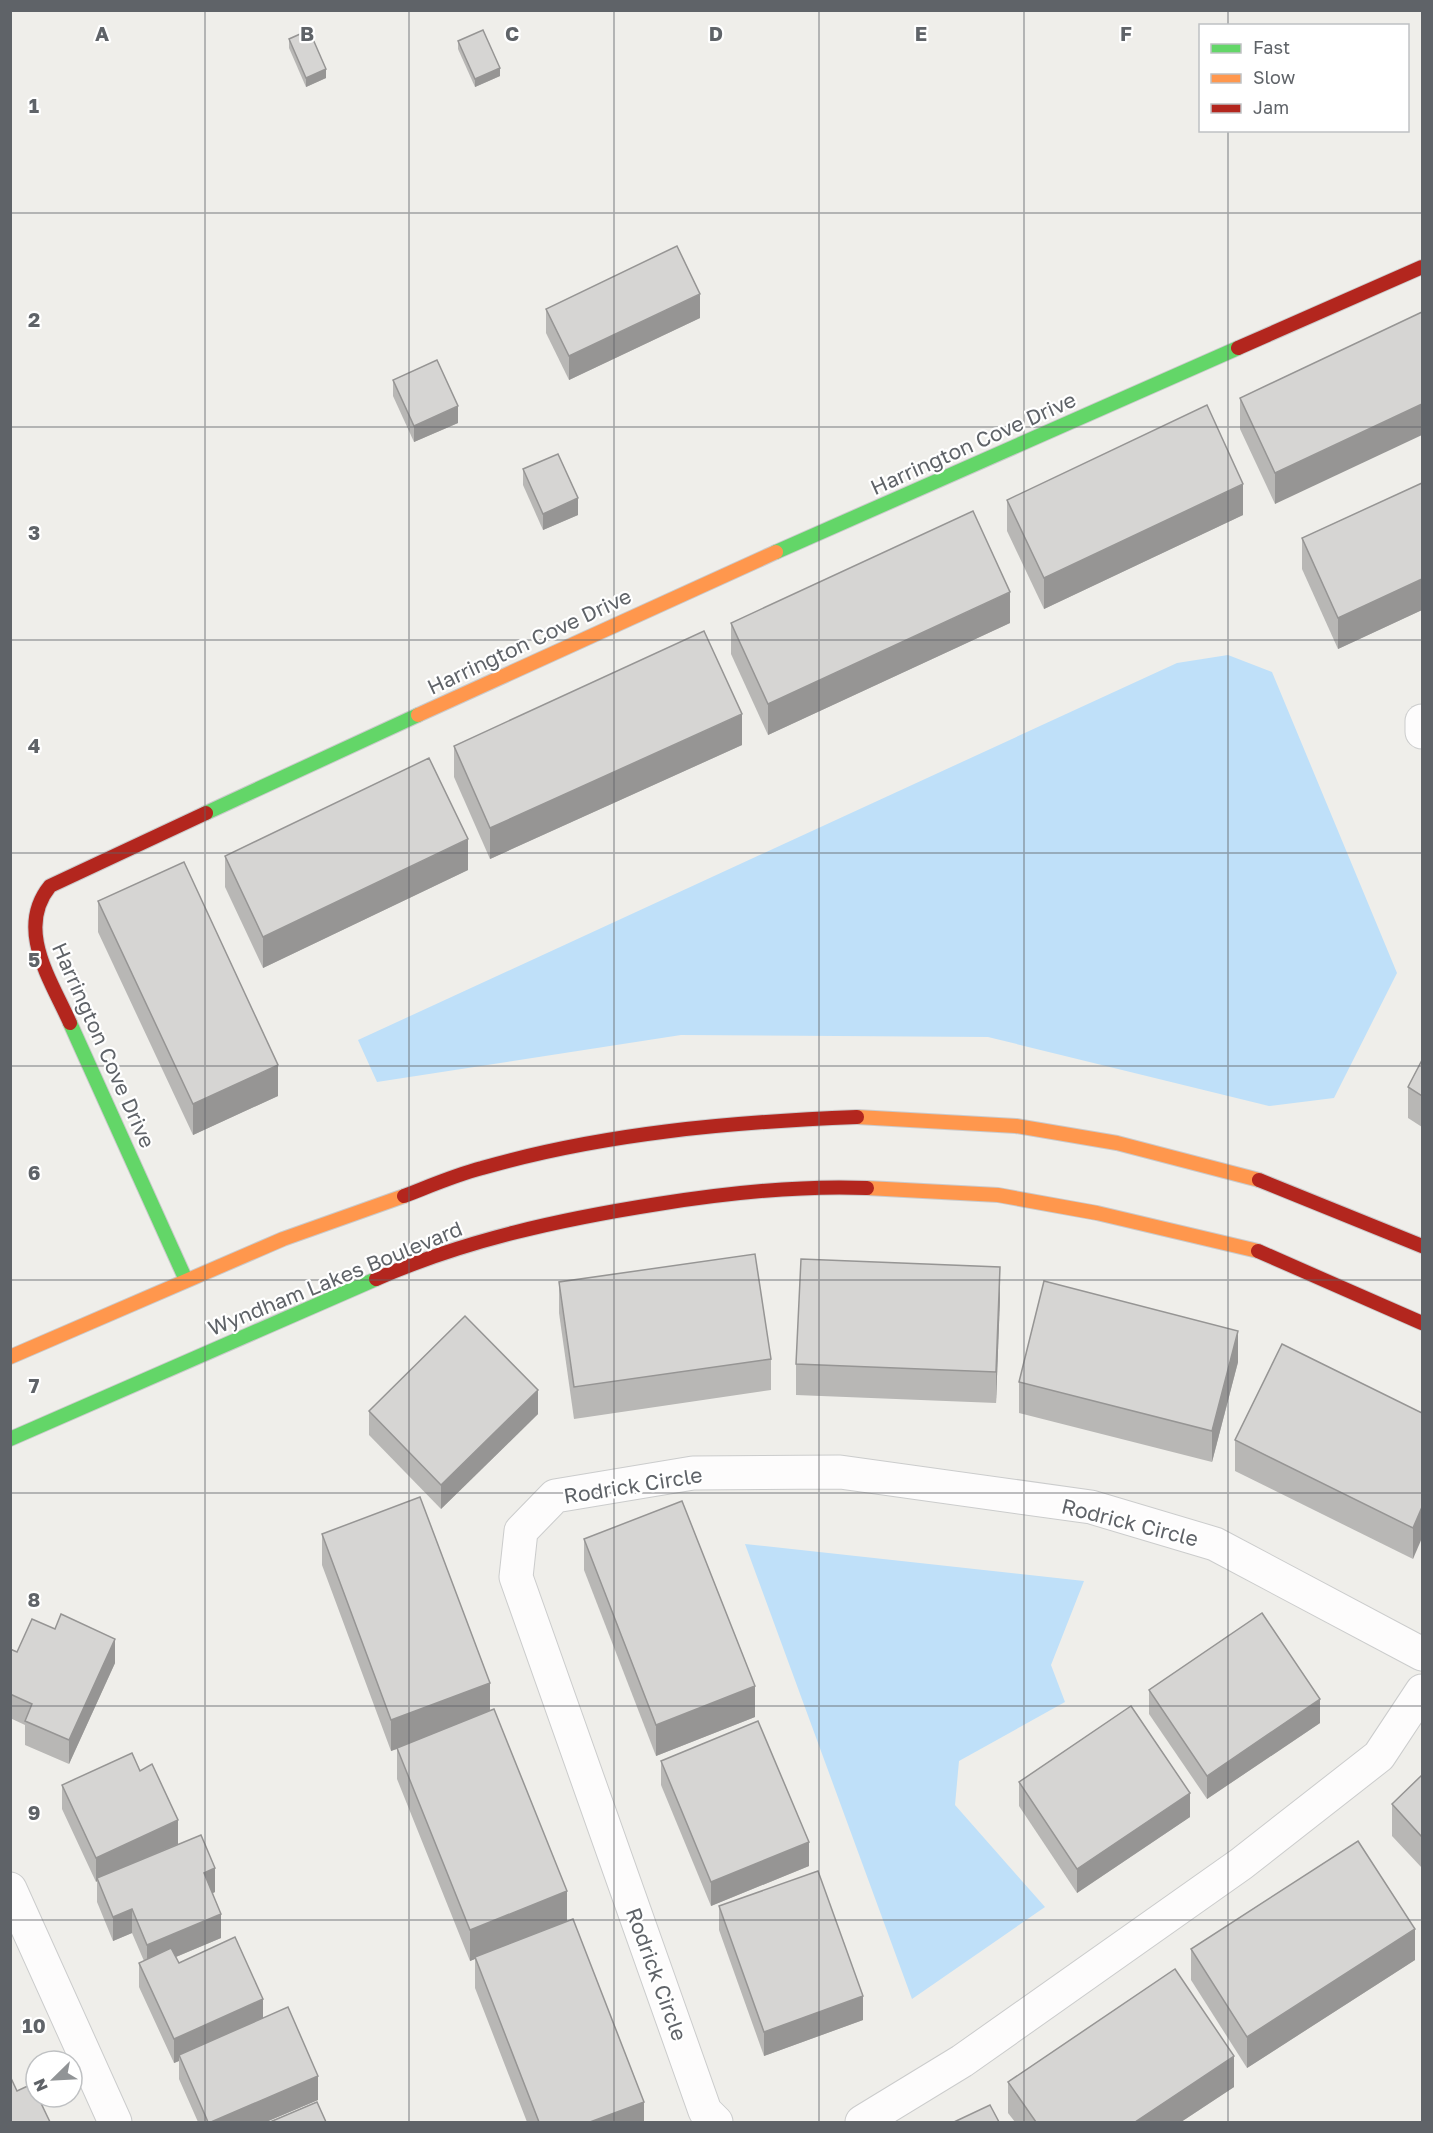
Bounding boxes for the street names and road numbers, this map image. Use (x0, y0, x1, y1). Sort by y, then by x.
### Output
street label: Harrington Cove Drive (866, 386, 1080, 500)
street label: Harrington Cove Drive (423, 582, 635, 700)
street label: Harrington Cove Drive (47, 938, 161, 1152)
street label: Wyndham Lakes Boulevard (204, 1215, 466, 1341)
street label: Rodrick Circle (562, 1461, 704, 1509)
street label: Rodrick Circle (1059, 1492, 1201, 1552)
street label: Rodrick Circle (621, 1904, 693, 2044)

